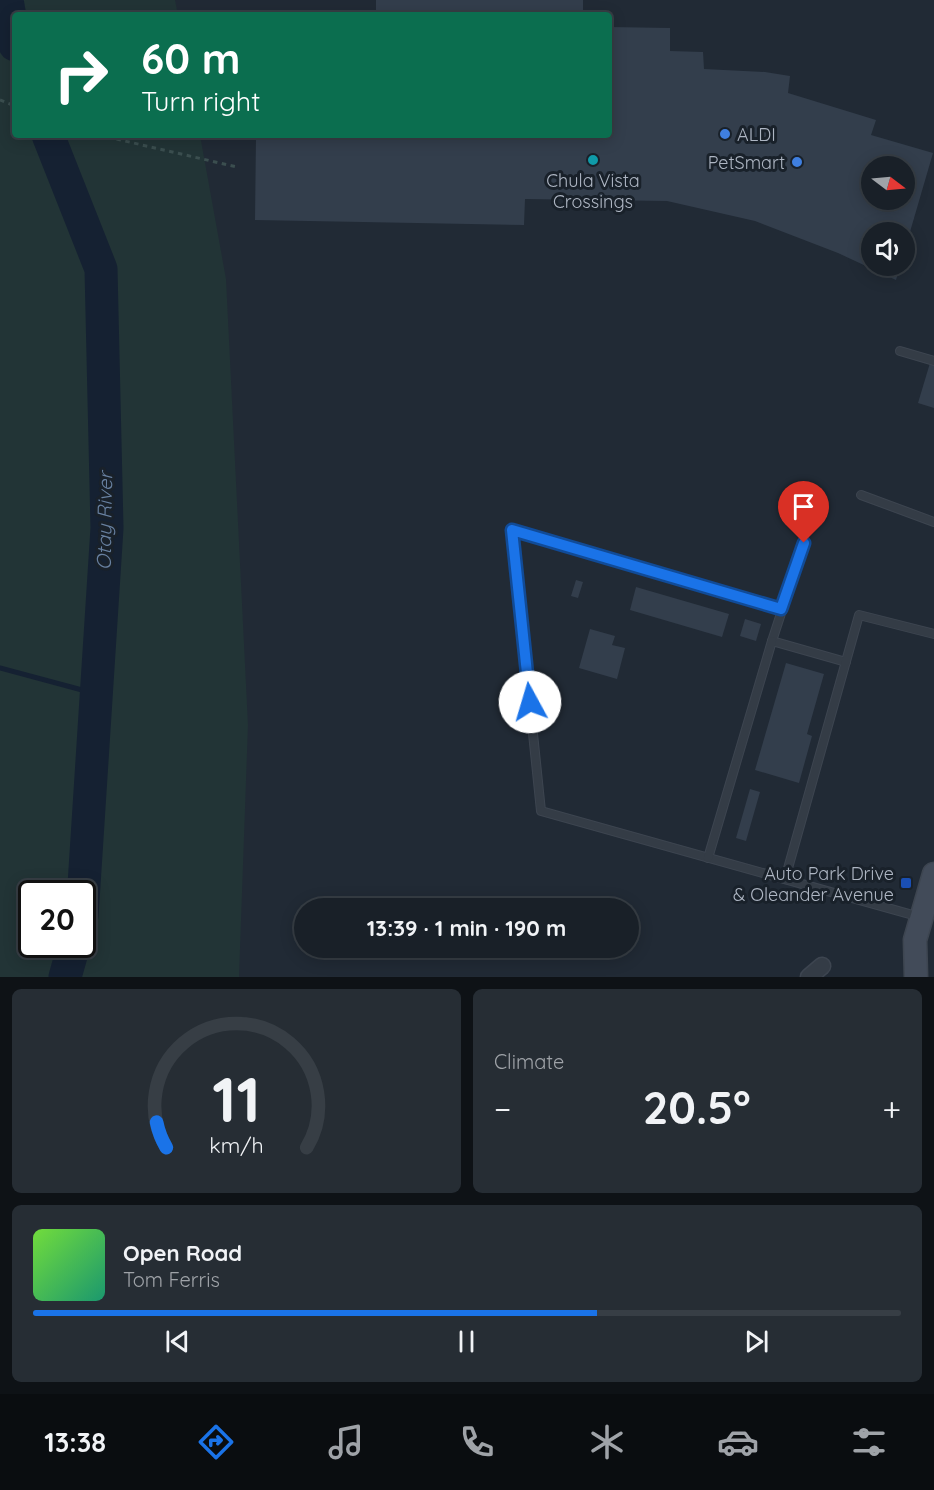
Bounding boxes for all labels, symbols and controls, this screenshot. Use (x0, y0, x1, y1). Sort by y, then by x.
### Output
text: 60 m (141, 32, 241, 85)
icon: right (42, 36, 120, 114)
text: Turn right (141, 84, 260, 118)
place label: ALDI (737, 123, 776, 146)
marker: ALDI (718, 127, 732, 141)
place label: PetSmart (708, 151, 785, 174)
marker: Chula Vista Crossings (586, 153, 600, 167)
marker: PetSmart (790, 155, 804, 169)
north arrow (861, 156, 915, 210)
map controls (861, 156, 915, 276)
place label: Chula Vista Crossings (546, 169, 640, 213)
button: sound (861, 222, 915, 276)
water label: Otay River (91, 469, 117, 570)
pin (778, 481, 829, 543)
icon: arrive (787, 490, 820, 523)
position arrow (498, 670, 562, 734)
place label: Auto Park Drive & Oleander Avenue (733, 862, 894, 906)
marker: Auto Park Drive & Oleander Avenue (899, 876, 913, 890)
speed limit sign: 20 (18, 880, 96, 958)
text: 13:39 · 1 min · 190 m (367, 914, 566, 942)
text: Climate (494, 1049, 564, 1074)
text: 11 (212, 1060, 261, 1138)
text: 20.5° (643, 1079, 751, 1135)
text: − (494, 1088, 511, 1129)
text: + (882, 1088, 901, 1129)
text: km/h (209, 1132, 264, 1158)
text: Open Road (123, 1239, 242, 1267)
text: Tom Ferris (123, 1267, 220, 1292)
icon: previous (161, 1325, 194, 1358)
icon: pause (450, 1325, 483, 1358)
icon: next (740, 1325, 773, 1358)
icon: directions (195, 1421, 237, 1463)
icon: music (325, 1421, 367, 1463)
icon: phone (456, 1421, 498, 1463)
icon: climate (586, 1421, 628, 1463)
icon: car (717, 1421, 759, 1463)
icon: filters (848, 1421, 890, 1463)
text: 13:38 (44, 1425, 106, 1459)

